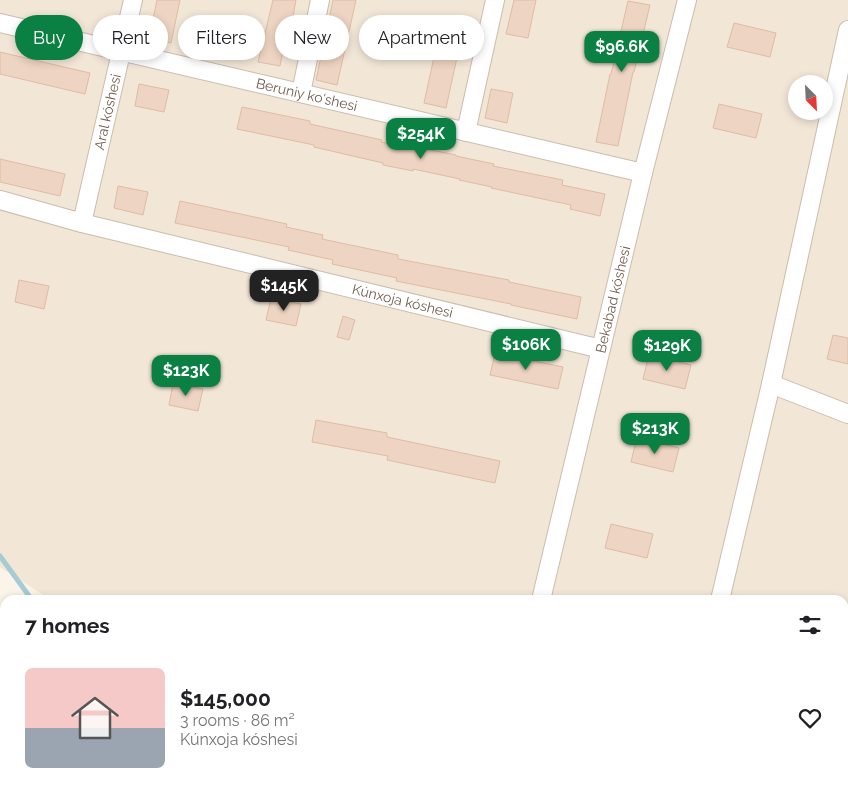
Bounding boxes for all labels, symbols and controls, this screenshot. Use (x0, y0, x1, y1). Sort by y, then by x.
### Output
chip: Buy (15, 15, 83, 60)
chip: Rent (93, 15, 168, 60)
chip: Filters (178, 15, 265, 60)
chip: New (275, 15, 349, 60)
chip: Apartment (359, 15, 484, 60)
pin: $96.6K (581, 30, 663, 73)
text: $96.6K (595, 37, 649, 56)
street label: Aral kóshesi (91, 72, 124, 151)
street label: Beruniy ko'shesi (254, 75, 359, 114)
north arrow (788, 75, 832, 120)
map controls (788, 75, 833, 120)
pin: $254K (386, 118, 456, 160)
text: $254K (397, 124, 445, 143)
street label: Bekabad kóshesi (592, 244, 633, 355)
pin: $145K (249, 270, 319, 312)
text: $145K (261, 276, 307, 295)
street label: Kúnxoja kóshesi (351, 281, 455, 321)
pin: $106K (491, 328, 561, 371)
pin: $129K (632, 330, 702, 372)
text: $106K (502, 335, 550, 354)
text: $129K (643, 336, 691, 355)
pin: $123K (151, 354, 221, 397)
text: $123K (163, 361, 209, 380)
pin: $213K (620, 412, 690, 455)
text: $213K (632, 419, 678, 438)
icon: filters (796, 611, 824, 639)
text: 7 homes (25, 613, 110, 638)
text: $145,000 (180, 686, 271, 711)
icon: home (65, 688, 125, 748)
icon: heart (796, 704, 824, 732)
text: 3 rooms · 86 m² (180, 711, 295, 730)
text: Kúnxoja kóshesi (180, 730, 298, 749)

